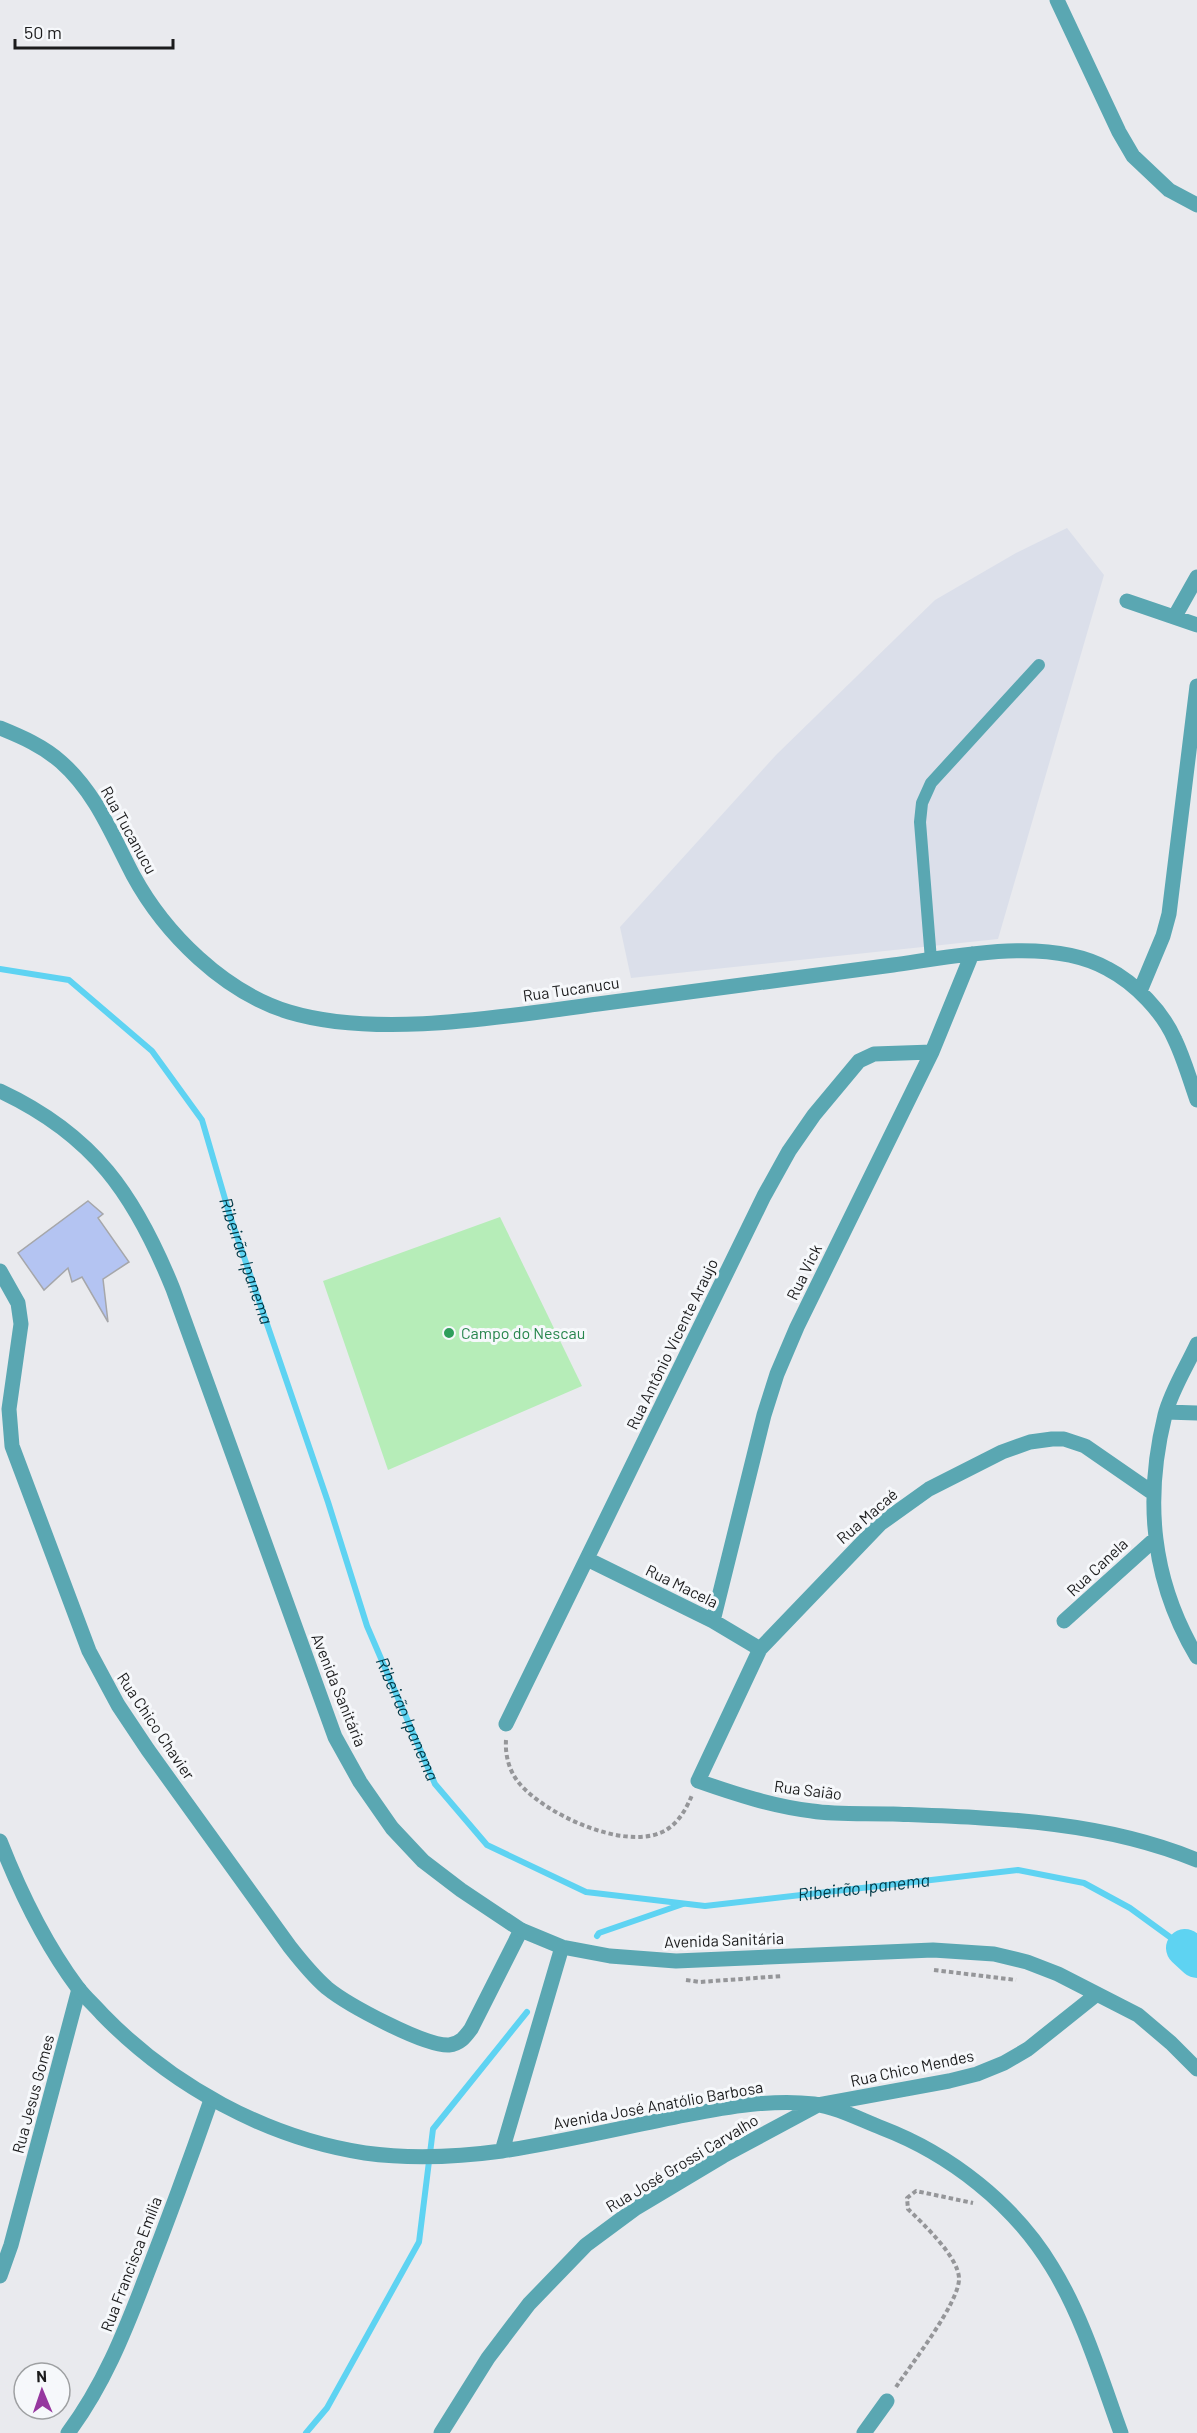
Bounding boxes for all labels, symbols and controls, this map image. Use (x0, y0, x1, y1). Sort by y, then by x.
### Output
scale bar (15, 12, 172, 50)
text: 50 m (24, 21, 62, 43)
street label: Rua Tucanucu (98, 783, 161, 877)
street label: Rua Tucanucu (521, 972, 620, 1005)
water label: Ribeirão Ipanema (215, 1195, 278, 1327)
street label: Rua Vick (782, 1241, 825, 1303)
street label: Rua Antônio Vicente Araujo (622, 1255, 721, 1432)
place label: Campo do Nescau (461, 1323, 585, 1342)
marker: Campo do Nescau (442, 1326, 456, 1340)
street label: Rua Macaé (832, 1484, 901, 1547)
street label: Rua Canela (1062, 1534, 1131, 1600)
street label: Rua Macela (643, 1560, 721, 1611)
street label: Avenida Sanitária (308, 1631, 371, 1749)
water label: Ribeirão Ipanema (372, 1653, 444, 1784)
street label: Rua Chico Chavier (114, 1669, 199, 1783)
street label: Rua Saião (773, 1776, 843, 1803)
water label: Ribeirão Ipanema (796, 1868, 931, 1905)
street label: Avenida Sanitária (664, 1928, 784, 1951)
street label: Rua Jesus Gomes (8, 2032, 58, 2155)
street label: Rua Chico Mendes (848, 2045, 975, 2090)
street label: Avenida José Anatólio Barbosa (551, 2077, 764, 2132)
street label: Rua José Grossi Carvalho (602, 2110, 761, 2216)
street label: Rua Francisca Emília (96, 2194, 165, 2334)
north arrow (12, 2361, 72, 2421)
text: N (36, 2366, 47, 2385)

